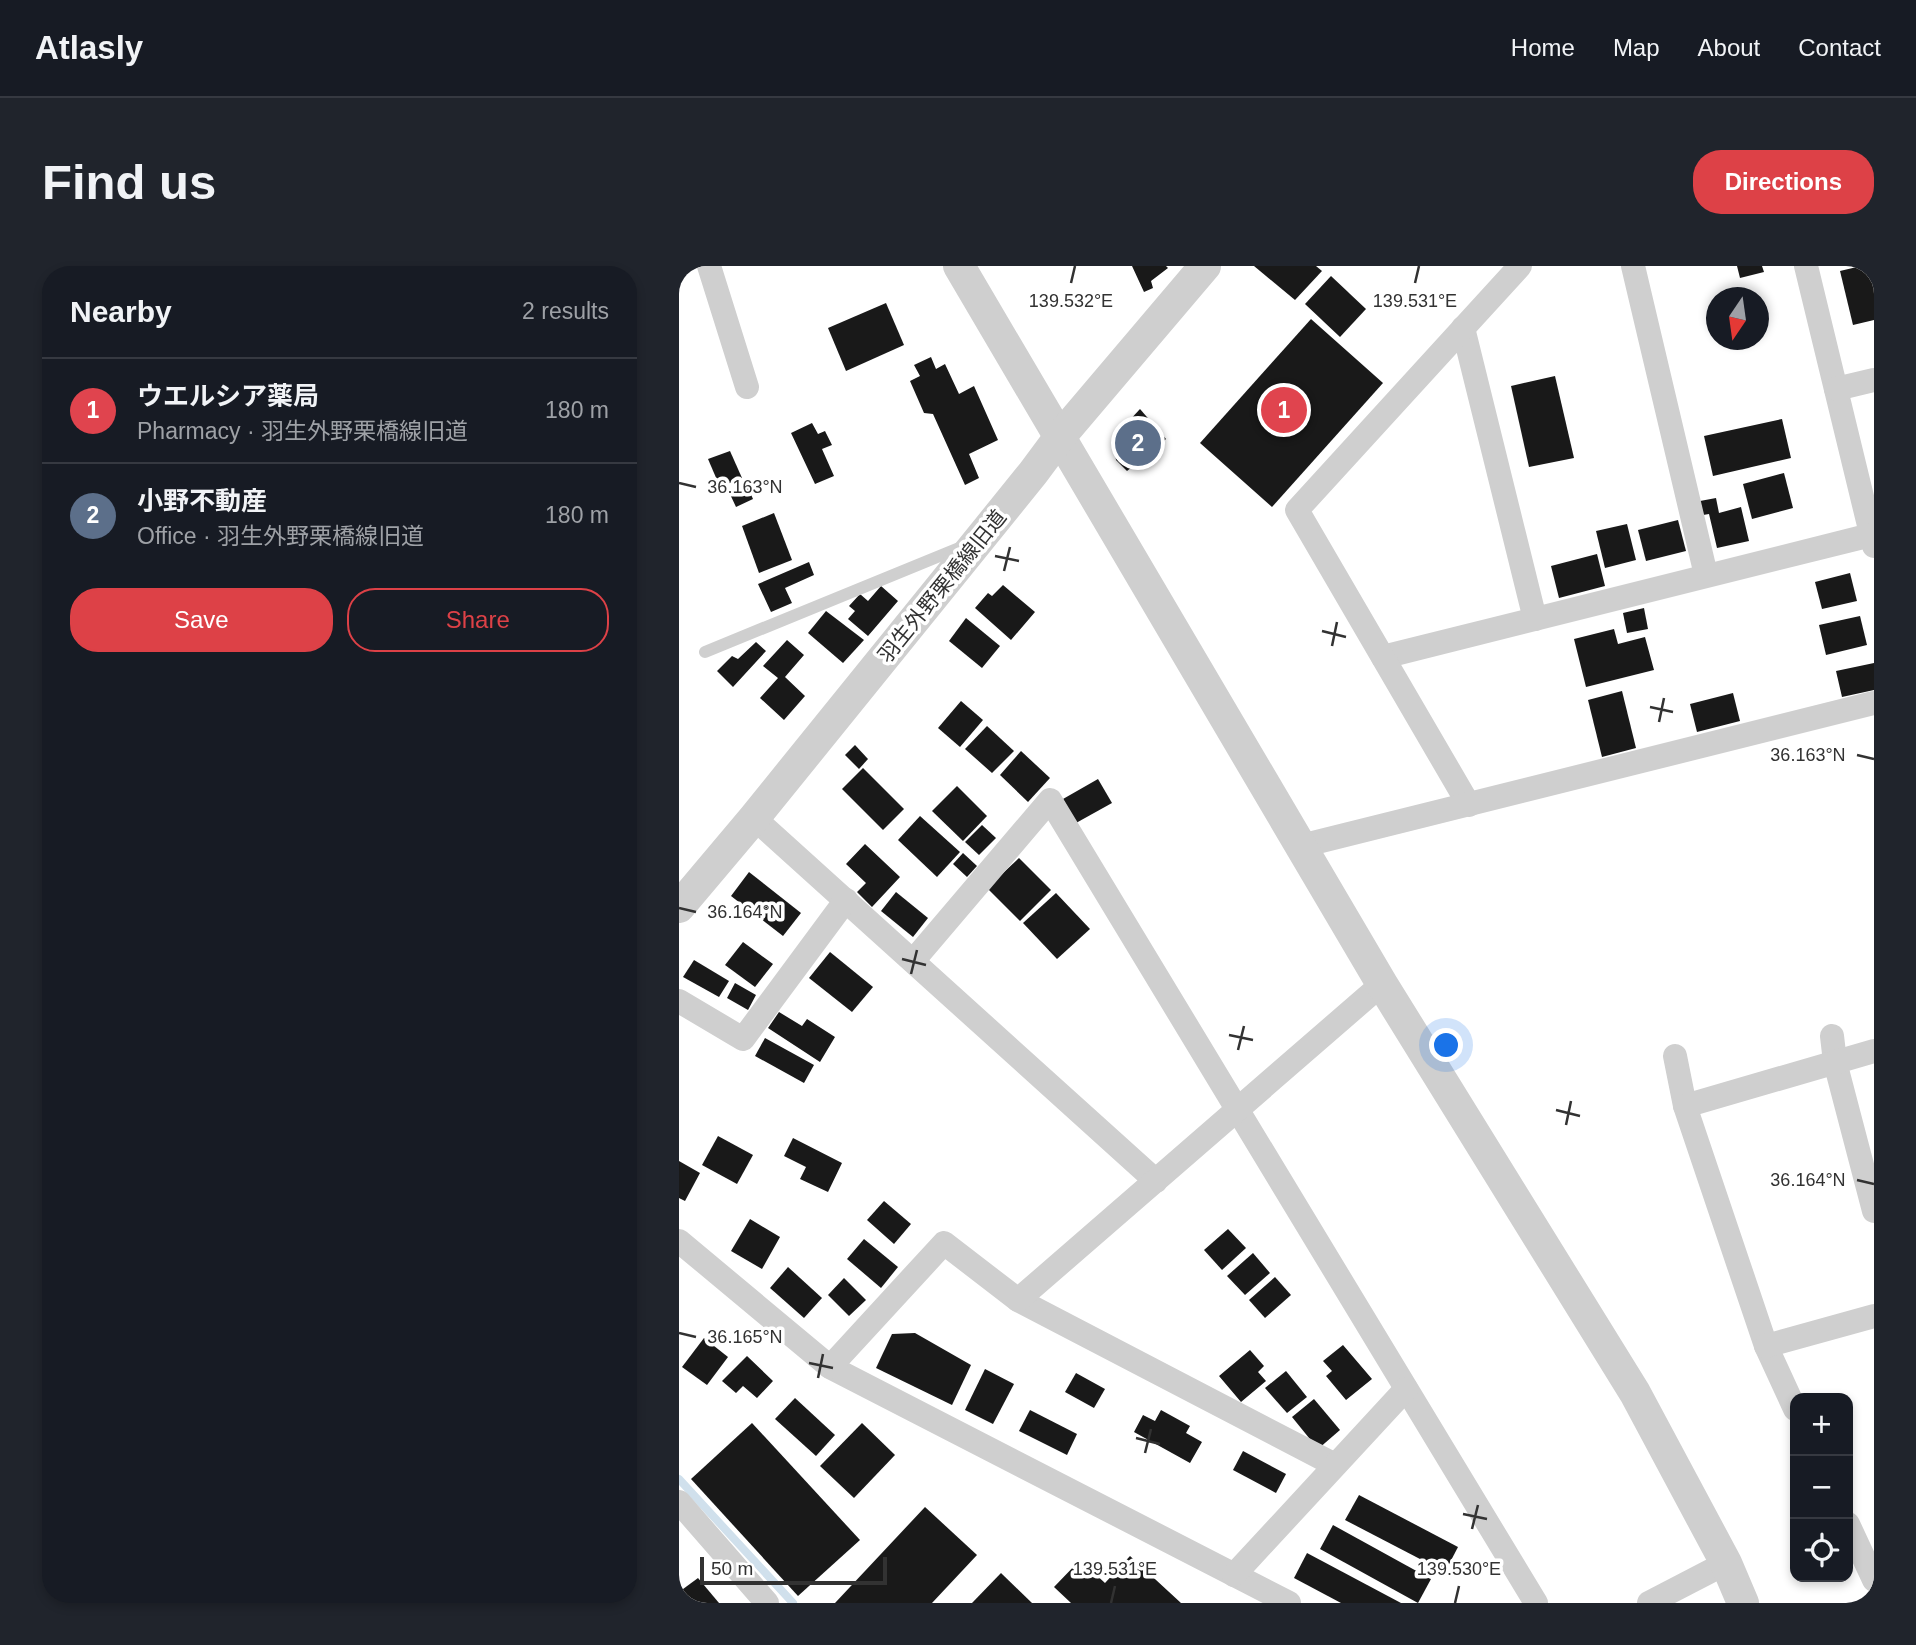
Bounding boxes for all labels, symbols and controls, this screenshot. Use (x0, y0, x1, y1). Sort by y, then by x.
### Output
text: Atlasly (35, 29, 143, 66)
text: Home (1511, 34, 1575, 61)
text: Map (1613, 34, 1660, 61)
text: About (1698, 34, 1760, 61)
text: Contact (1798, 34, 1881, 61)
button: Directions (1693, 150, 1874, 214)
text: Find us (42, 155, 216, 209)
north arrow (1706, 287, 1769, 350)
text: 139.532°E (1029, 291, 1113, 311)
text: 139.531°E (1373, 291, 1457, 311)
text: Nearby (70, 295, 172, 328)
text: 2 results (522, 298, 609, 324)
text: ウエルシア薬局 (137, 381, 319, 411)
pin: 1 (1261, 384, 1307, 436)
text: 1 (87, 397, 99, 423)
text: 180 m (545, 397, 609, 423)
pin: 2 (1115, 417, 1161, 469)
text: Pharmacy · 羽生外野栗橋線旧道 (137, 418, 468, 444)
text: 36.163°N (707, 477, 783, 497)
text: 小野不動産 (137, 486, 267, 516)
text: 2 (87, 502, 99, 528)
text: 180 m (545, 502, 609, 528)
street label: 羽生外野栗橋線旧道 (874, 505, 1010, 667)
text: Office · 羽生外野栗橋線旧道 (137, 523, 424, 549)
button: Save (70, 588, 333, 652)
button: Share (347, 588, 609, 652)
text: 36.163°N (1770, 745, 1846, 765)
text: 36.164°N (707, 902, 783, 922)
your location (1429, 1028, 1463, 1062)
text: 36.164°N (1770, 1170, 1846, 1190)
text: 36.165°N (707, 1327, 783, 1347)
map controls (1790, 1393, 1853, 1582)
button: + (1790, 1393, 1853, 1456)
button: − (1790, 1456, 1853, 1519)
button: locate (1790, 1519, 1853, 1582)
scale bar (700, 1554, 887, 1586)
text: 50 m (711, 1558, 753, 1579)
text: 139.531°E (1073, 1559, 1157, 1579)
text: 139.530°E (1417, 1559, 1501, 1579)

